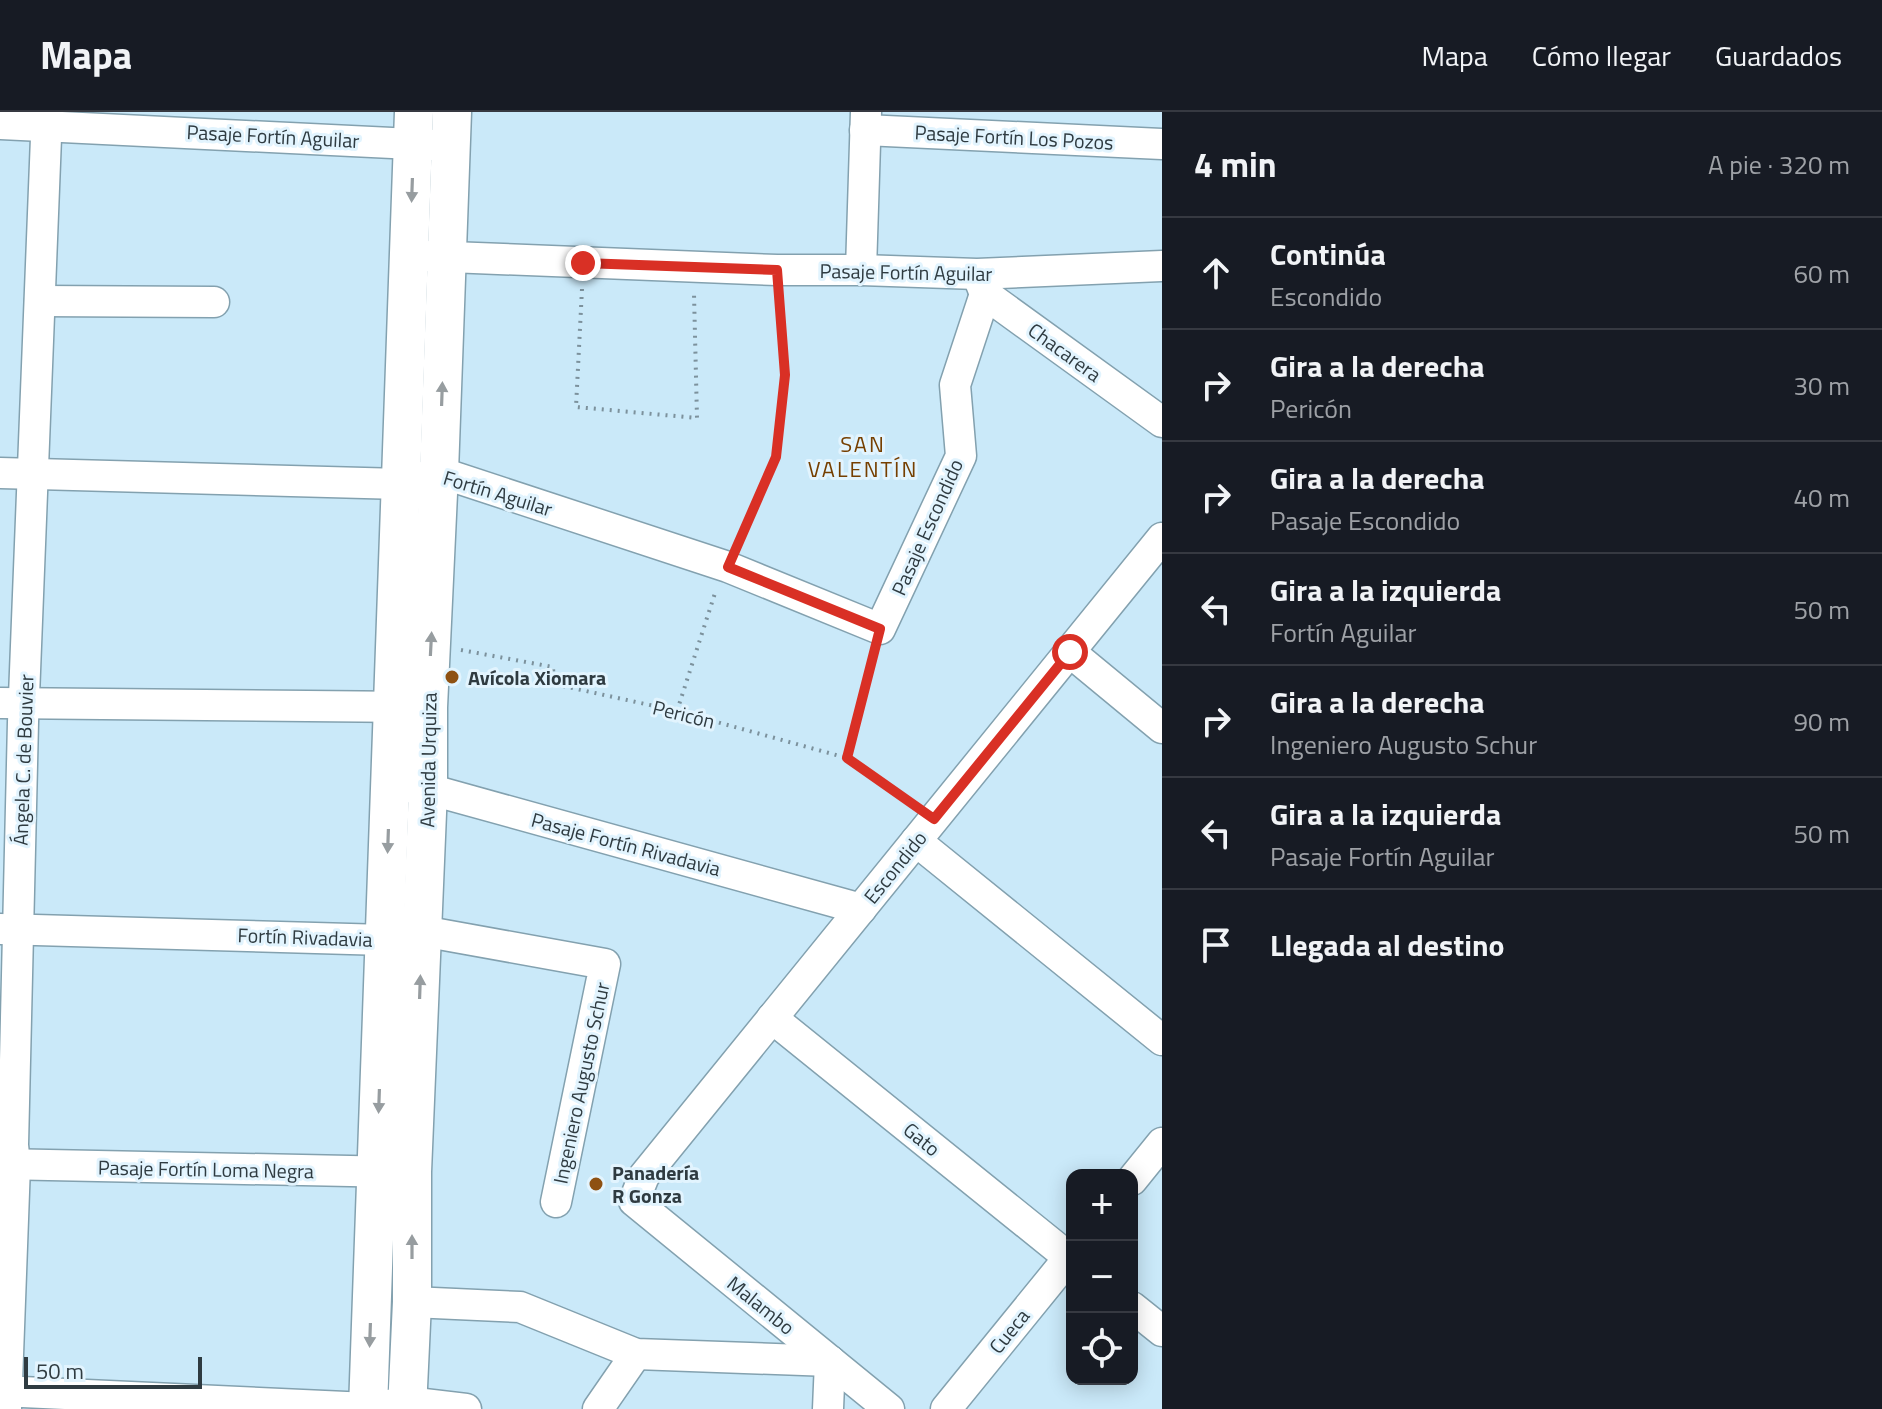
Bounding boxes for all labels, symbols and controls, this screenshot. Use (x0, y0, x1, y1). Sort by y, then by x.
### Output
text: Mapa (40, 26, 132, 84)
text: Mapa (1421, 34, 1488, 77)
text: Cómo llegar (1532, 34, 1671, 77)
text: Guardados (1715, 34, 1842, 77)
street label: Pasaje Fortín Aguilar (186, 116, 360, 156)
street label: Pasaje Fortín Los Pozos (914, 116, 1114, 158)
text: 4 min (1194, 138, 1277, 190)
text: A pie · 320 m (1708, 145, 1850, 184)
one-way arrow (405, 178, 418, 203)
text: Continúa (1270, 231, 1386, 277)
route end (565, 245, 601, 281)
icon: ahead (1194, 251, 1238, 295)
text: 60 m (1793, 254, 1850, 293)
street label: Pasaje Fortín Aguilar (819, 255, 993, 289)
text: Escondido (1270, 277, 1382, 316)
street label: Chacarera (1022, 315, 1108, 389)
text: Gira a la derecha (1270, 343, 1485, 389)
icon: right (1194, 363, 1238, 407)
text: 30 m (1793, 366, 1850, 405)
one-way arrow (436, 381, 449, 406)
text: Pericón (1270, 389, 1352, 428)
district label: SAN VALENTÍN (808, 427, 918, 486)
street label: Pasaje Escondido (883, 454, 971, 600)
text: Gira a la derecha (1270, 455, 1485, 501)
street label: Fortín Aguilar (440, 462, 557, 524)
icon: right (1194, 475, 1238, 519)
text: 40 m (1793, 478, 1850, 517)
text: Pasaje Escondido (1270, 501, 1460, 540)
text: Gira a la izquierda (1270, 567, 1501, 613)
icon: left (1194, 587, 1238, 631)
text: 50 m (1793, 590, 1850, 629)
text: Fortín Aguilar (1270, 613, 1417, 652)
one-way arrow (425, 631, 438, 656)
route start (1052, 634, 1088, 670)
place label: Avícola Xiomara (468, 662, 606, 693)
marker: Avícola Xiomara (443, 668, 461, 686)
street label: Ángela C. de Bouvier (5, 674, 41, 846)
text: Gira a la derecha (1270, 679, 1485, 725)
street label: Pericón (650, 691, 718, 737)
street label: Avenida Urquiza (411, 692, 445, 828)
icon: right (1194, 699, 1238, 743)
text: 90 m (1793, 702, 1850, 741)
text: Ingeniero Augusto Schur (1270, 725, 1537, 764)
text: Gira a la izquierda (1270, 791, 1501, 837)
street label: Pasaje Fortín Rivadavia (528, 804, 724, 884)
icon: left (1194, 811, 1238, 855)
text: 50 m (1793, 814, 1850, 853)
street label: Escondido (856, 824, 934, 910)
one-way arrow (382, 829, 395, 854)
text: Pasaje Fortín Aguilar (1270, 837, 1495, 876)
street label: Fortín Rivadavia (237, 919, 373, 955)
text: Llegada al destino (1270, 922, 1504, 968)
icon: arrive (1194, 923, 1238, 967)
one-way arrow (414, 974, 427, 999)
street label: Ingeniero Augusto Schur (544, 979, 618, 1187)
one-way arrow (372, 1089, 385, 1114)
street label: Gato (897, 1114, 947, 1164)
street label: Pasaje Fortín Loma Negra (98, 1152, 314, 1186)
place label: Panadería R Gonza (612, 1157, 699, 1211)
map controls (1066, 1169, 1138, 1385)
button: + (1066, 1169, 1138, 1241)
marker: Panadería R Gonza (587, 1175, 605, 1193)
one-way arrow (406, 1234, 418, 1259)
button: − (1066, 1241, 1138, 1313)
street label: Malambo (720, 1268, 802, 1342)
street label: Cueca (981, 1302, 1037, 1360)
button: locate (1066, 1313, 1138, 1385)
one-way arrow (364, 1323, 377, 1348)
scale bar (24, 1353, 202, 1389)
text: 50 m (36, 1354, 84, 1388)

